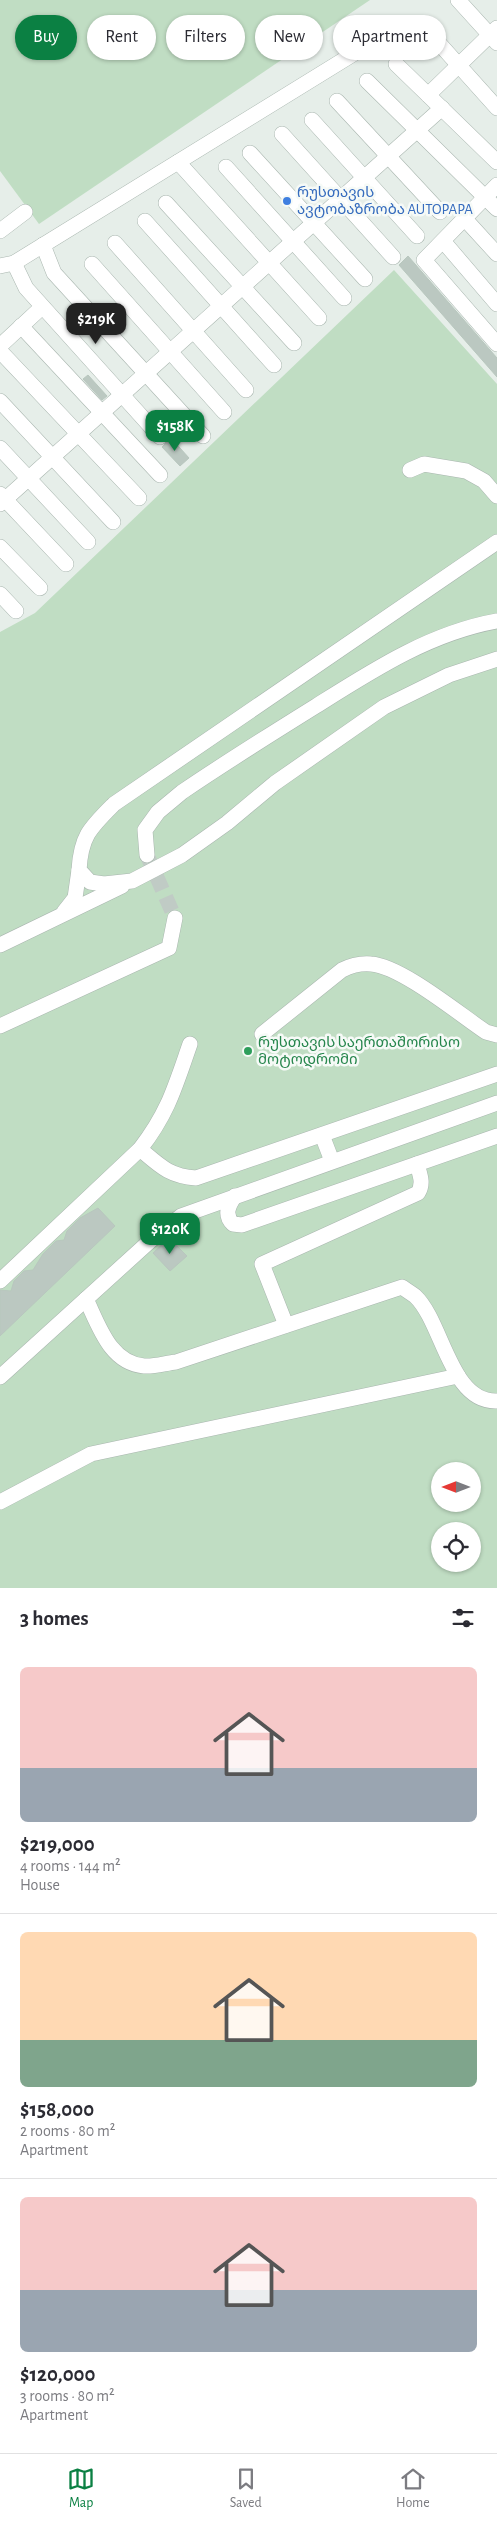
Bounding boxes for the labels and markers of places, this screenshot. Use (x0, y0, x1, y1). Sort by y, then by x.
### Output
place label: რუსთავის ავტობაზრობა AUTOPAPA (297, 185, 473, 218)
marker: რუსთავის ავტობაზრობა AUTOPAPA (281, 195, 293, 207)
pin: $219K (61, 302, 131, 345)
pin: $158K (140, 410, 210, 452)
place label: რუსთავის საერთაშორისო მოტოდრომი (258, 1035, 460, 1068)
marker: რუსთავის საერთაშორისო მოტოდრომი (242, 1045, 254, 1057)
pin: $120K (135, 1212, 205, 1255)

